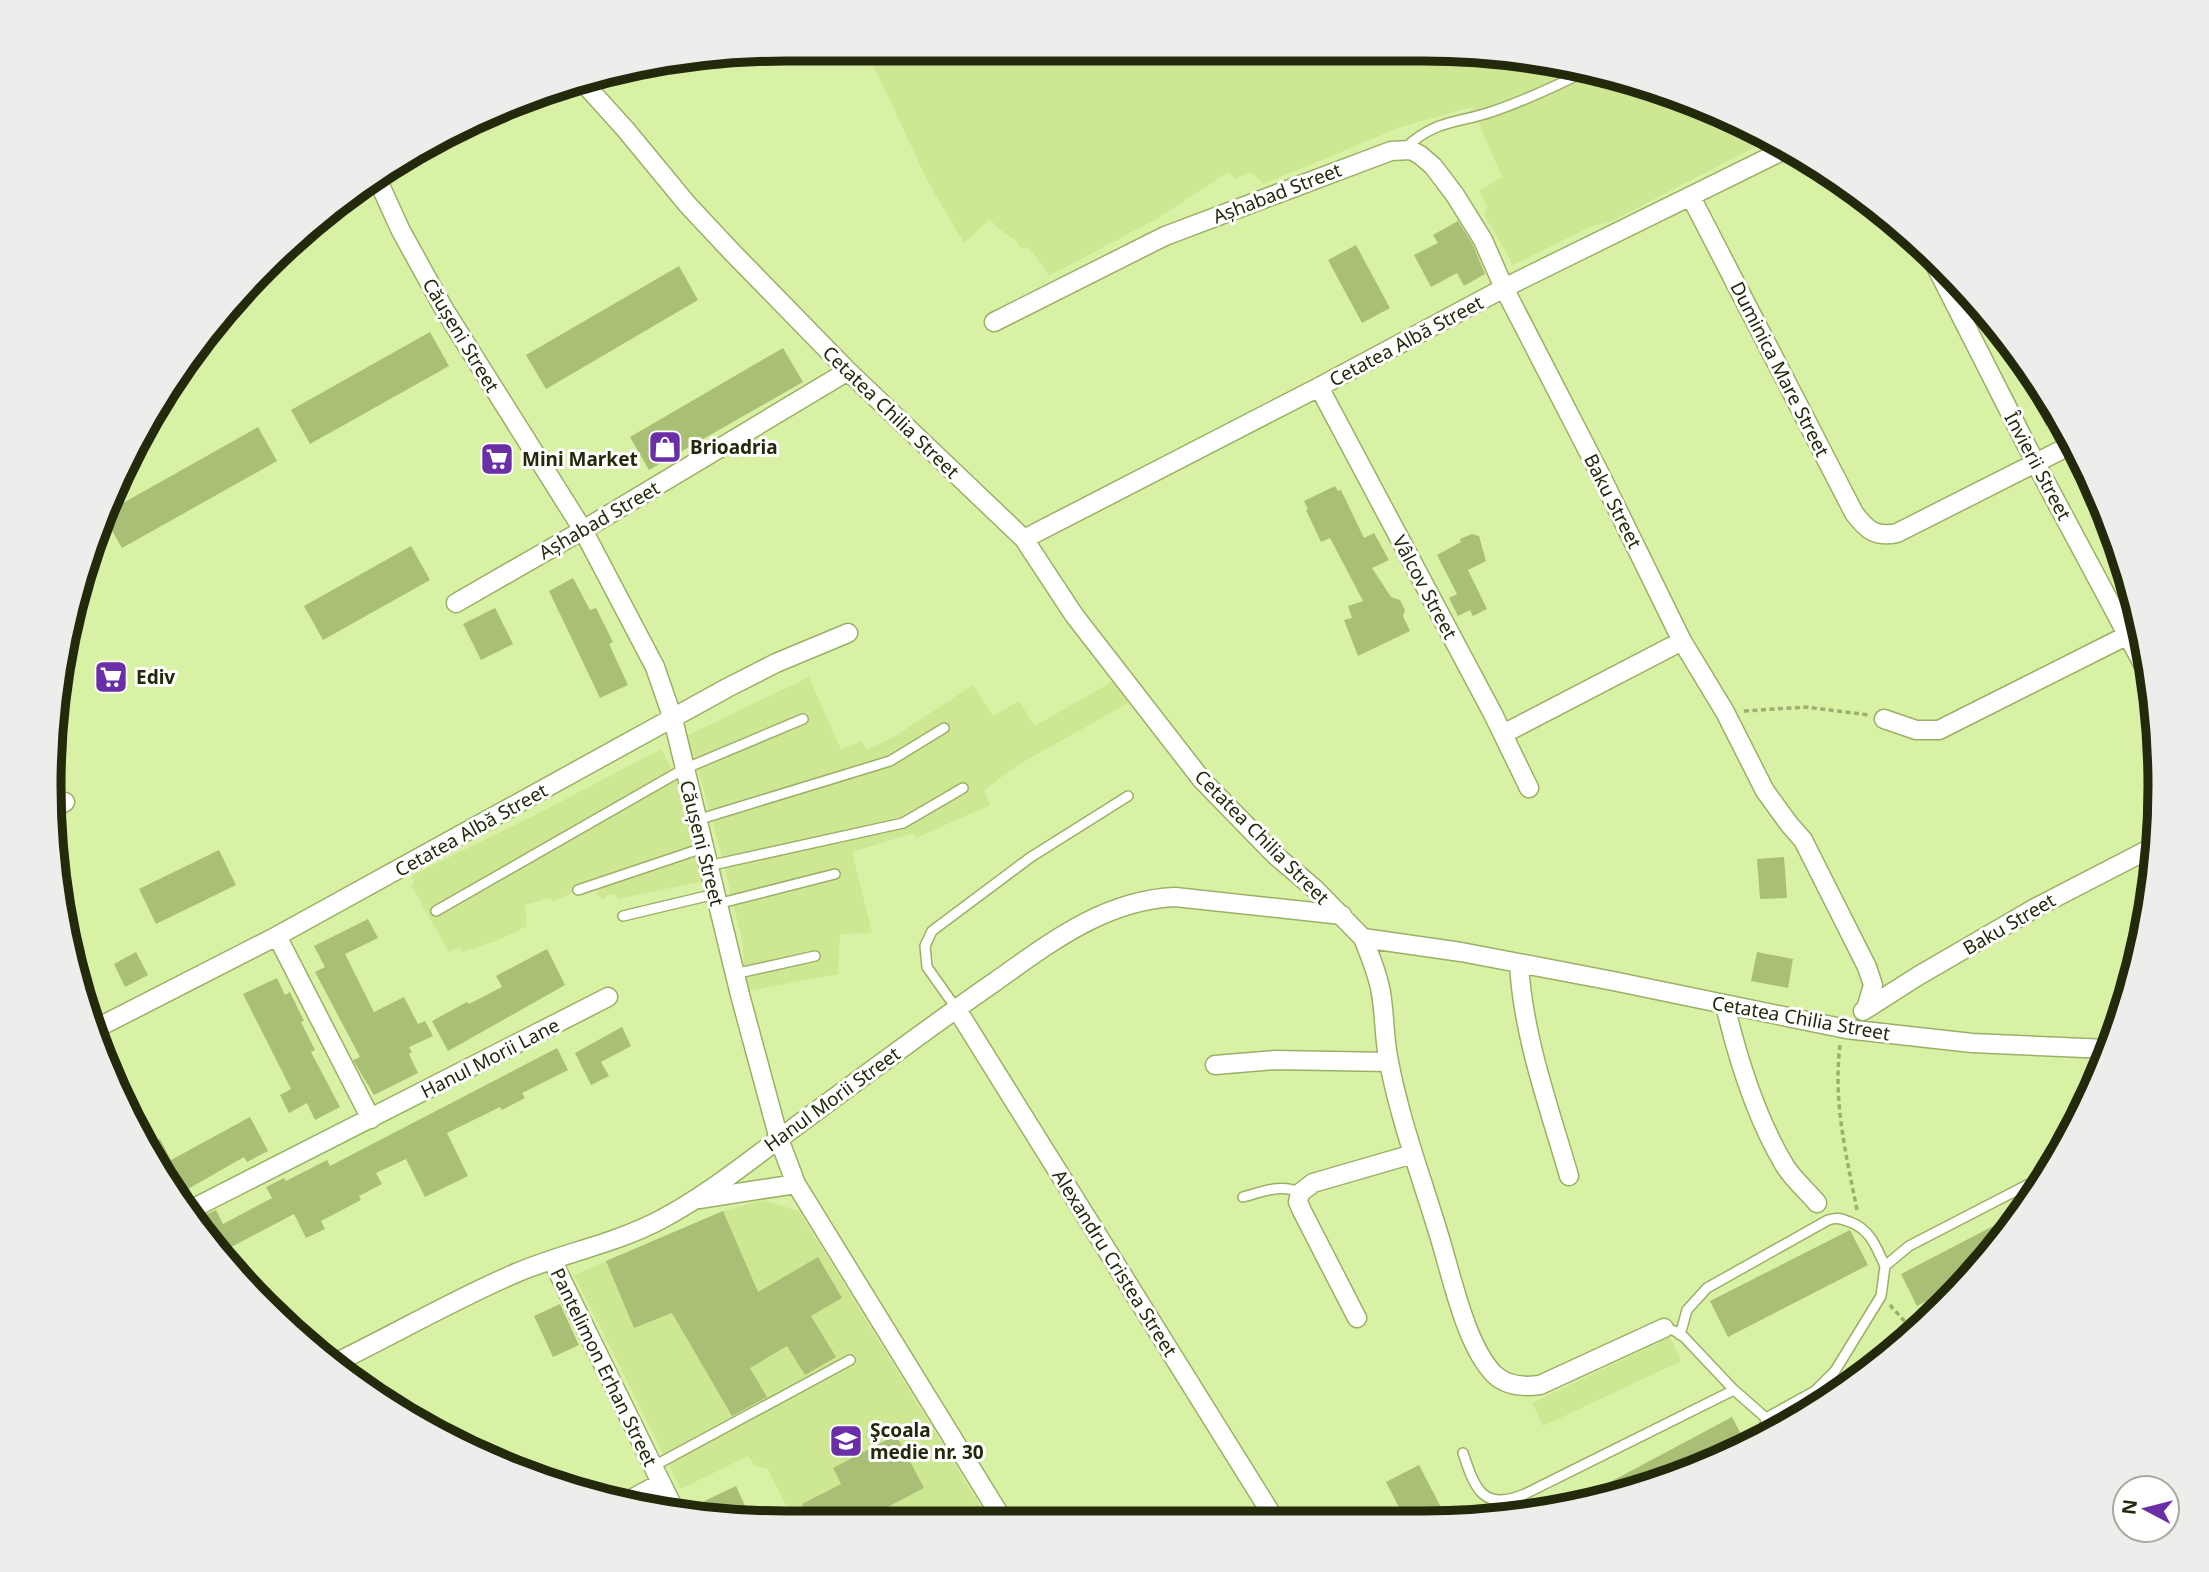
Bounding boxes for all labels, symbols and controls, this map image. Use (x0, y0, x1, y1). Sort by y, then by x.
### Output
street label: Așhabad Street (1209, 157, 1345, 229)
street label: Căușeni Street (417, 273, 505, 397)
street label: Duminica Mare Street (1724, 277, 1836, 461)
street label: Cetatea Albă Street (1324, 289, 1488, 393)
street label: Cetatea Chilia Street (817, 340, 965, 484)
street label: Învierii Street (1999, 407, 2077, 525)
shop icon: Brioadria (646, 428, 684, 466)
place label: Brioadria (690, 434, 778, 460)
supermarket icon: Mini Market (478, 440, 516, 478)
place label: Mini Market (522, 446, 638, 472)
street label: Baku Street (1578, 449, 1648, 553)
street label: Așhabad Street (534, 475, 664, 565)
street label: Vâlcov Street (1387, 530, 1463, 644)
supermarket icon: Ediv (92, 658, 130, 696)
place label: Ediv (136, 664, 175, 690)
street label: Cetatea Chilia Street (1189, 764, 1335, 910)
street label: Cetatea Albă Street (390, 777, 552, 883)
street label: Căușeni Street (674, 777, 730, 909)
street label: Baku Street (1958, 887, 2060, 961)
street label: Cetatea Chilia Street (1710, 990, 1892, 1046)
street label: Hanul Morii Lane (416, 1012, 564, 1104)
street label: Hanul Morii Street (759, 1041, 905, 1157)
street label: Alexandru Cristea Street (1047, 1164, 1183, 1362)
street label: Pantelimon Erhan Street (545, 1263, 663, 1471)
place label: Şcoala medie nr. 30 (870, 1417, 984, 1465)
school or university icon: Şcoala medie nr. 30 (827, 1422, 865, 1460)
north arrow (2111, 1474, 2181, 1544)
text: N (2115, 1498, 2143, 1516)

